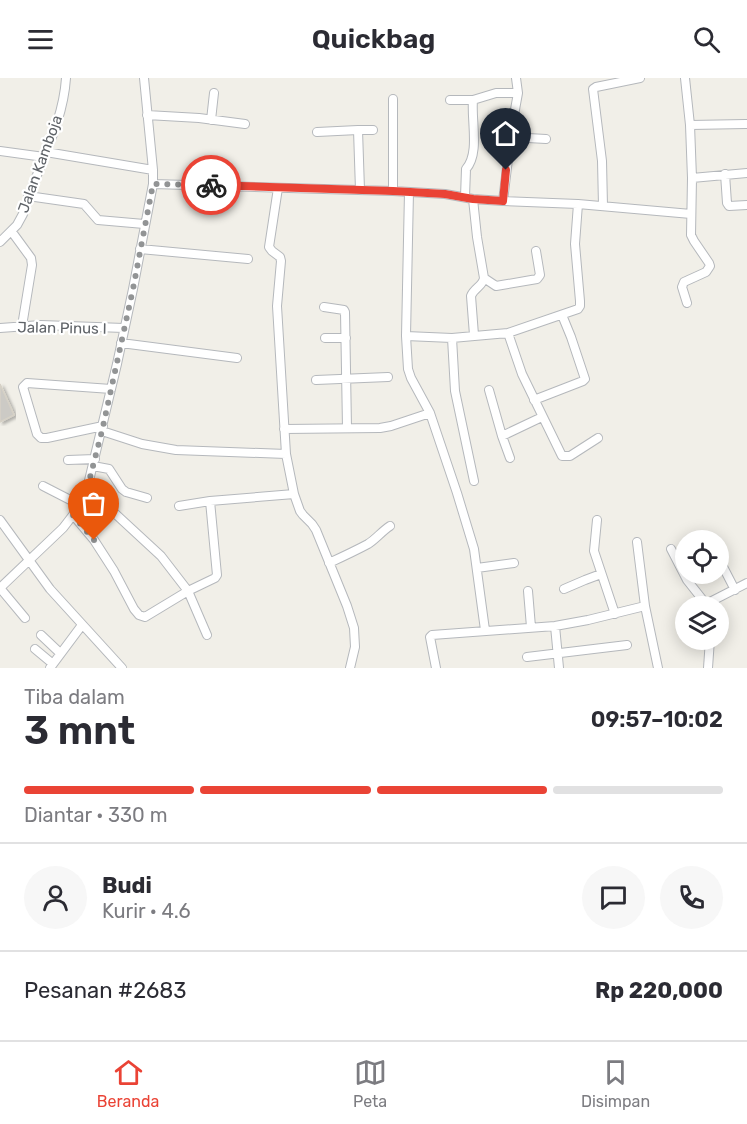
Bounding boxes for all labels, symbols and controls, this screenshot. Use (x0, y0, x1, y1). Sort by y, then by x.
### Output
icon: menu (24, 23, 57, 56)
text: Quickbag (312, 23, 435, 55)
icon: search (690, 23, 723, 56)
pin (480, 108, 531, 170)
street label: Jalan Kamboja (14, 113, 66, 215)
icon: home (489, 117, 522, 150)
courier (181, 155, 241, 215)
icon: bike (195, 169, 228, 202)
street label: Jalan Pinus I (17, 318, 107, 338)
pin (68, 478, 119, 540)
icon: bag (77, 487, 110, 520)
map controls (675, 530, 729, 650)
button: locate (675, 530, 729, 584)
button: layers (675, 596, 729, 650)
text: Tiba dalam (24, 685, 125, 709)
text: 09:57–10:02 (591, 706, 723, 733)
text: 3 mnt (24, 708, 135, 754)
text: Diantar · 330 m (24, 803, 167, 827)
button: person (24, 866, 87, 929)
button: chat (582, 866, 645, 929)
button: phone (660, 866, 723, 929)
text: Budi (102, 872, 152, 899)
text: Kurir · 4.6 (102, 899, 191, 923)
text: Pesanan #2683 (24, 977, 187, 1004)
text: Rp 220,000 (595, 977, 723, 1004)
tab: Beranda (97, 1056, 159, 1111)
tab: Peta (353, 1056, 387, 1111)
tab: Disimpan (581, 1056, 650, 1111)

